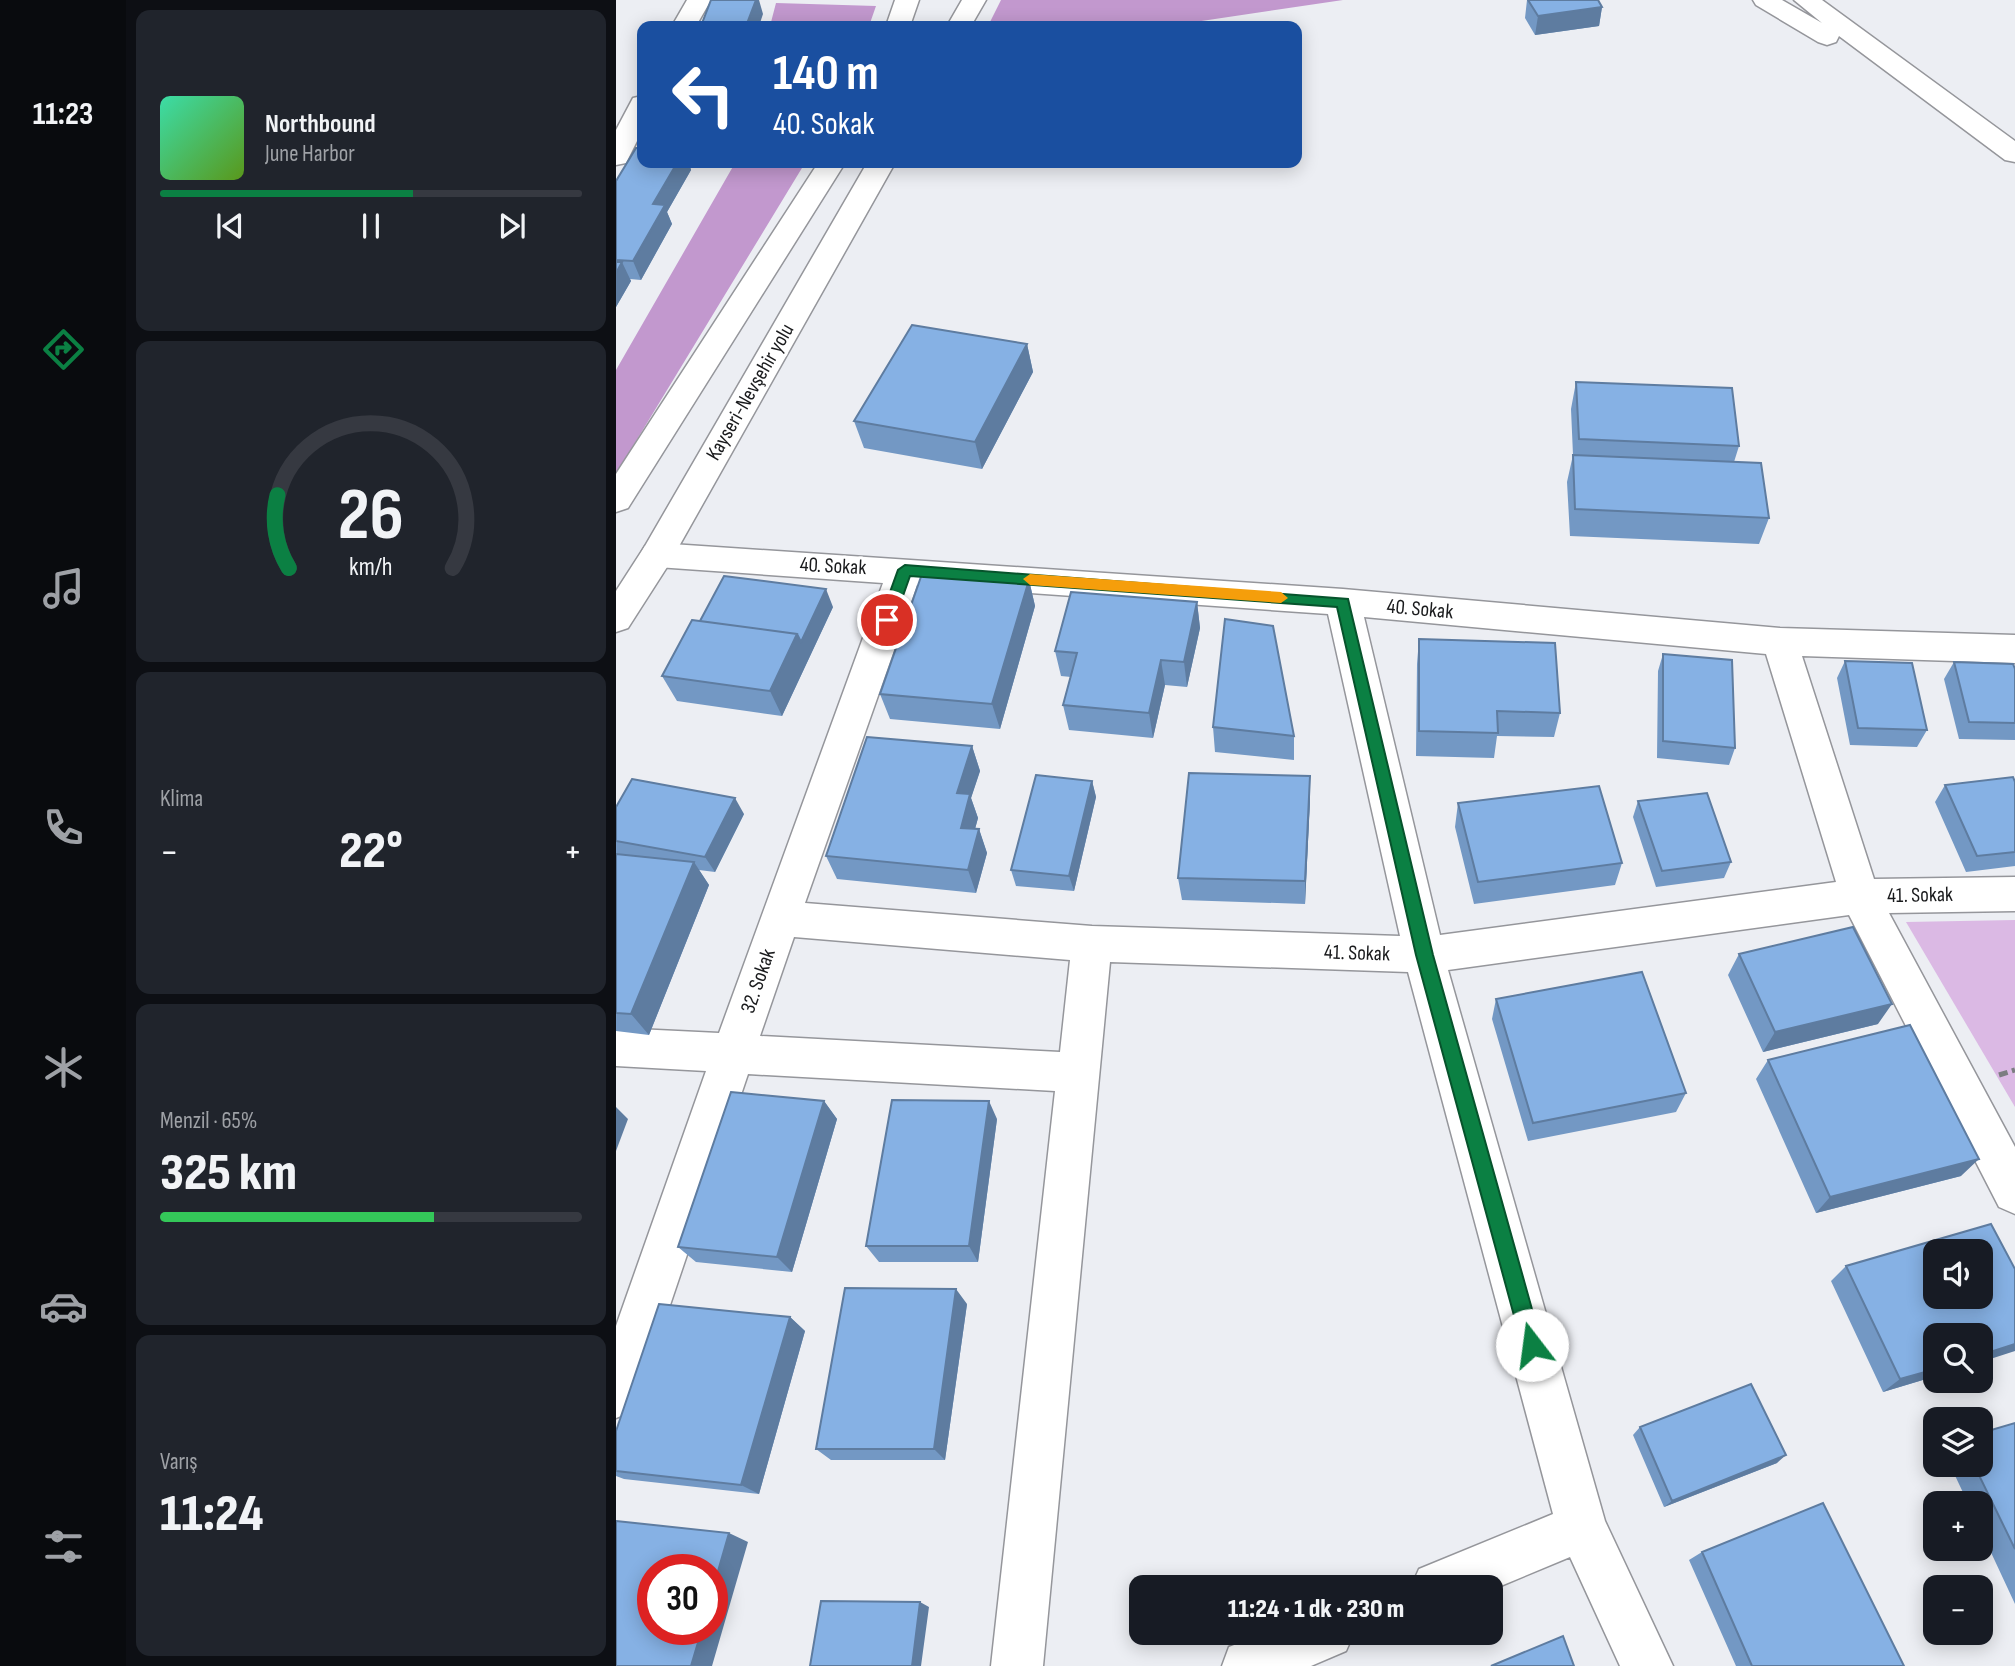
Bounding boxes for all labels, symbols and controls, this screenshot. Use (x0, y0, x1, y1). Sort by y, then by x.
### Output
text: 140 m (773, 45, 879, 104)
icon: left (658, 49, 749, 140)
text: 11:23 (33, 95, 93, 134)
text: 40. Sokak (773, 105, 875, 144)
text: Northbound (265, 109, 376, 140)
text: June Harbor (265, 140, 355, 168)
icon: previous (211, 207, 249, 245)
icon: pause (352, 207, 390, 245)
icon: next (493, 207, 531, 245)
street label: Kayseri-Nevşehir yolu (701, 319, 799, 465)
icon: directions (39, 325, 88, 374)
text: 26 (338, 472, 404, 560)
text: km/h (349, 552, 393, 583)
street label: 40. Sokak (799, 552, 867, 580)
icon: music (39, 564, 88, 613)
pin (857, 590, 917, 650)
street label: 40. Sokak (1386, 594, 1454, 624)
icon: arrive (868, 601, 906, 639)
text: Klima (160, 785, 203, 813)
icon: phone (39, 803, 88, 852)
text: 22° (339, 820, 403, 883)
text: − (160, 830, 179, 875)
text: + (563, 830, 582, 875)
street label: 41. Sokak (1887, 882, 1953, 908)
street label: 41. Sokak (1324, 939, 1390, 967)
street label: 32. Sokak (735, 945, 781, 1017)
icon: climate (39, 1043, 88, 1092)
text: Menzil · 65% (160, 1107, 257, 1135)
text: 325 km (160, 1142, 297, 1205)
map controls (1923, 1239, 1993, 1645)
button: sound (1923, 1239, 1993, 1309)
icon: car (39, 1282, 88, 1331)
position arrow (1495, 1308, 1569, 1382)
button: search (1923, 1323, 1993, 1393)
button: layers (1923, 1407, 1993, 1477)
text: Varış (160, 1448, 198, 1476)
text: 11:24 (160, 1483, 264, 1546)
button: + (1923, 1491, 1993, 1561)
icon: filters (39, 1522, 88, 1571)
speed limit sign: 30 (637, 1554, 728, 1645)
button: − (1923, 1575, 1993, 1645)
text: 11:24 · 1 dk · 230 m (1228, 1594, 1404, 1625)

